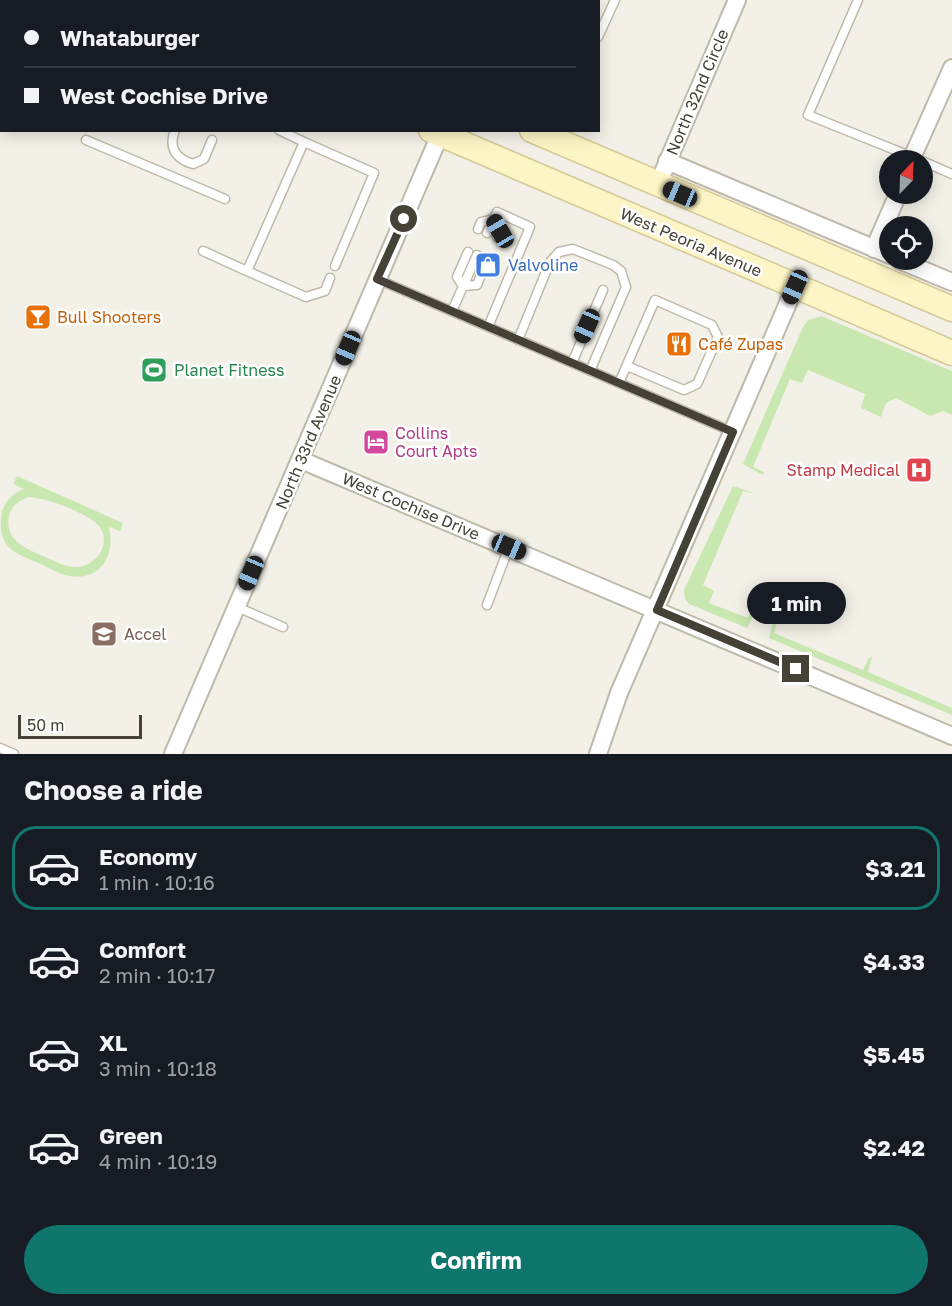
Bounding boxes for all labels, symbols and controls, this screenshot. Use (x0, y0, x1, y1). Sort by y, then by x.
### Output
text: Whataburger (60, 24, 200, 51)
street label: North 32nd Circle (661, 26, 733, 158)
text: West Cochise Drive (60, 82, 268, 109)
north arrow (879, 150, 933, 204)
map controls (879, 150, 933, 270)
car (660, 179, 700, 209)
street label: West Peoria Avenue (617, 203, 765, 281)
route start (390, 205, 417, 232)
car (483, 211, 517, 251)
button: locate (879, 216, 933, 270)
shop icon: Valvoline (473, 250, 503, 280)
place label: Valvoline (508, 255, 578, 275)
car (779, 267, 811, 307)
bar icon: Bull Shooters (23, 302, 53, 332)
car (571, 306, 603, 346)
place label: Bull Shooters (57, 307, 161, 327)
car (333, 328, 363, 368)
restaurant icon: Café Zupas (664, 329, 694, 359)
place label: Café Zupas (698, 334, 783, 354)
sports icon: Planet Fitness (139, 355, 169, 385)
place label: Planet Fitness (174, 360, 284, 380)
street label: North 33rd Avenue (271, 372, 345, 512)
place label: Collins Court Apts (395, 423, 478, 461)
hotel icon: Collins Court Apts (361, 427, 391, 457)
hospital icon: Stamp Medical (904, 455, 934, 485)
place label: Stamp Medical (787, 460, 900, 480)
street label: West Cochise Drive (339, 468, 483, 544)
car (489, 532, 529, 562)
car (236, 553, 266, 593)
callout: 1 min (746, 582, 846, 624)
text: 1 min (771, 591, 822, 615)
school or university icon: Accel (89, 619, 119, 649)
place label: Accel (124, 624, 166, 644)
route end (782, 655, 809, 682)
scale bar (18, 712, 142, 740)
text: 50 m (27, 715, 64, 735)
text: Choose a ride (24, 774, 203, 806)
icon: car (27, 841, 81, 895)
text: Economy (99, 843, 197, 870)
text: $3.21 (865, 855, 925, 882)
text: 1 min · 10:16 (99, 870, 215, 894)
icon: car (27, 934, 81, 988)
text: Comfort (99, 936, 186, 963)
text: $4.33 (863, 948, 925, 975)
text: 2 min · 10:17 (99, 963, 215, 987)
icon: car (27, 1027, 81, 1081)
text: XL (99, 1029, 127, 1056)
text: $5.45 (863, 1041, 925, 1068)
text: 3 min · 10:18 (99, 1056, 217, 1080)
icon: car (27, 1120, 81, 1174)
text: Green (99, 1122, 163, 1149)
text: $2.42 (863, 1134, 925, 1161)
text: 4 min · 10:19 (99, 1149, 217, 1173)
button: Confirm (24, 1225, 928, 1294)

